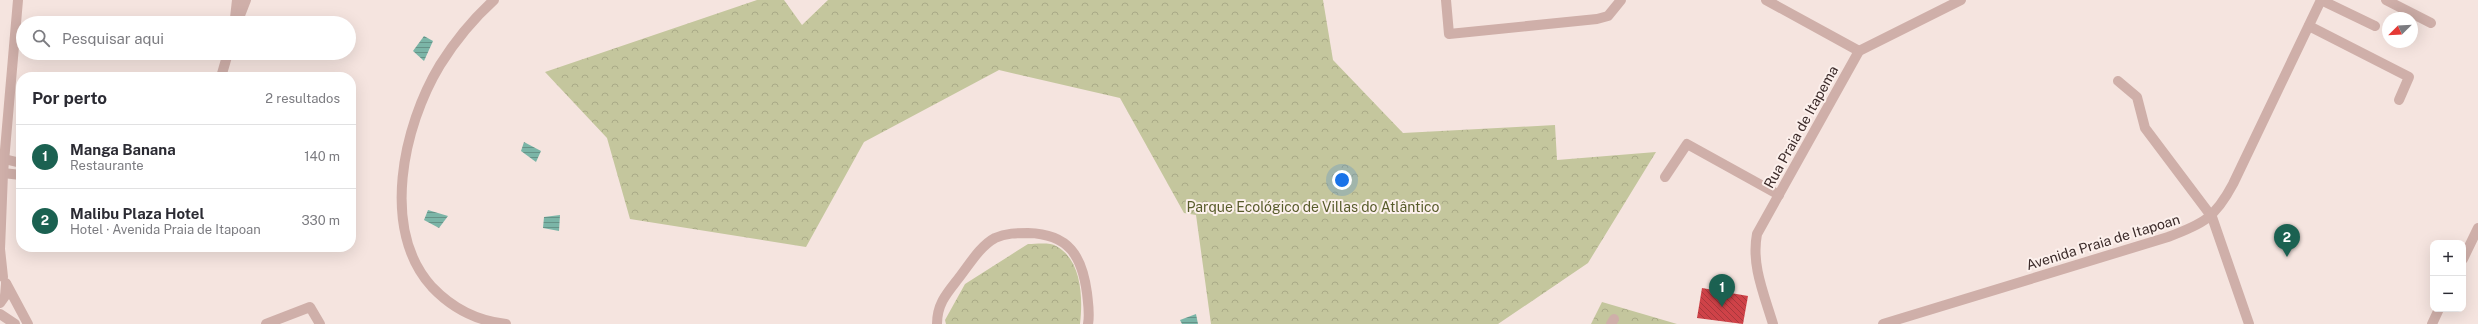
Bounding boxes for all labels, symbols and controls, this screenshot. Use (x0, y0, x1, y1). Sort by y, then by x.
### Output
north arrow (2382, 12, 2418, 48)
search box (16, 16, 356, 60)
icon: search (30, 27, 52, 49)
text: Pesquisar aqui (62, 30, 164, 47)
street label: Rua Praia de Itapema (1761, 63, 1841, 191)
text: Por perto (32, 88, 107, 108)
text: 2 resultados (265, 91, 340, 106)
text: Manga Banana (70, 141, 176, 158)
text: 1 (42, 149, 48, 164)
text: 140 m (304, 149, 340, 164)
text: Restaurante (70, 158, 144, 173)
your location (1332, 170, 1352, 190)
park label: Parque Ecológico de Villas do Atlântico (1187, 199, 1440, 215)
text: Malibu Plaza Hotel (70, 205, 204, 222)
street label: Avenida Praia de Itapoan (2024, 211, 2182, 273)
text: 2 (41, 213, 49, 228)
text: 330 m (301, 213, 340, 228)
text: Hotel · Avenida Praia de Itapoan (70, 222, 261, 237)
pin: 2 (2274, 224, 2300, 257)
map controls (2430, 240, 2466, 312)
button: + (2430, 240, 2466, 276)
pin: 1 (1709, 274, 1735, 307)
button: − (2430, 276, 2466, 312)

